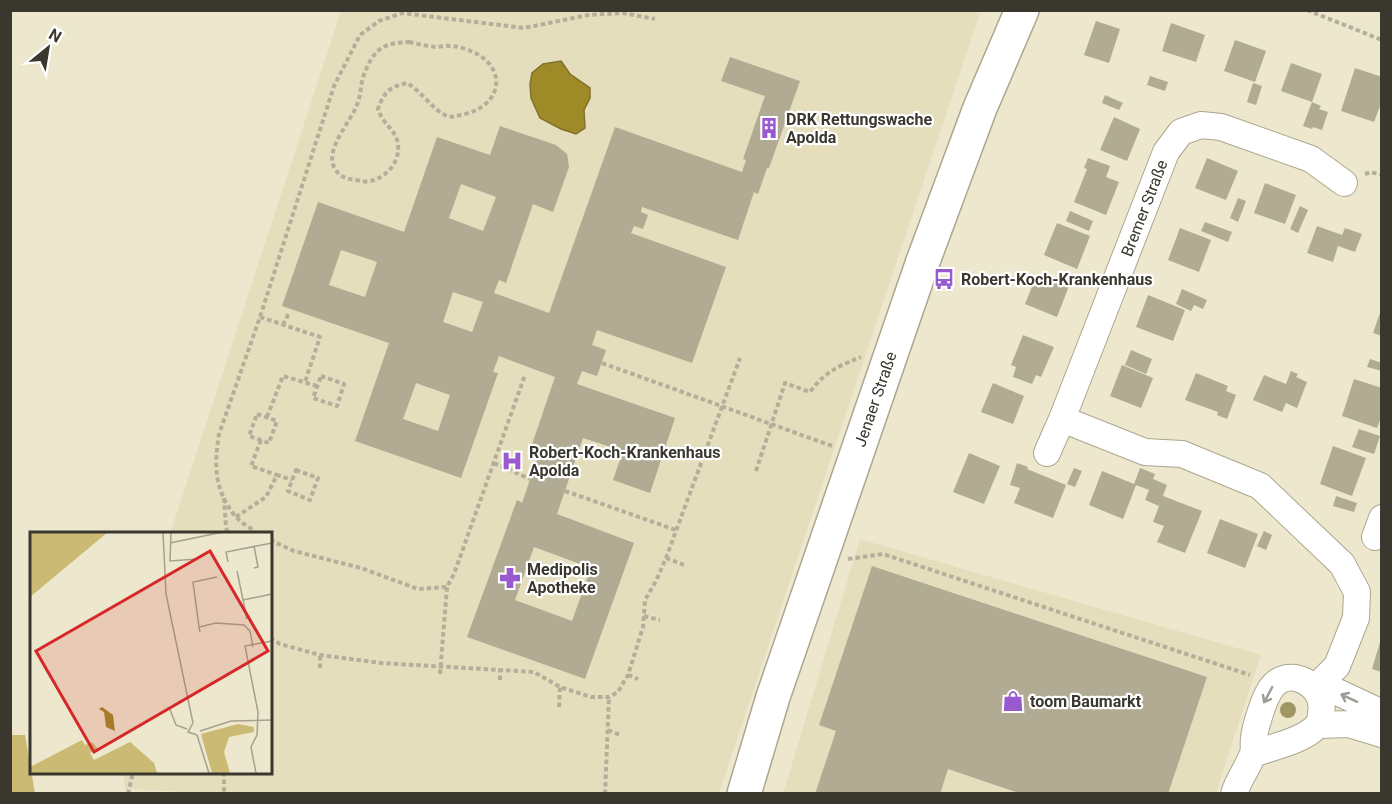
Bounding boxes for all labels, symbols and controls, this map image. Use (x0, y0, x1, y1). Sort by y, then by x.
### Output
north arrow (18, 18, 78, 78)
text: N (46, 24, 65, 46)
place label: DRK Rettungswache Apolda (786, 110, 932, 147)
building icon: DRK Rettungswache Apolda (757, 116, 781, 140)
street label: Bremer Straße (1117, 157, 1172, 259)
bus stop icon: Robert-Koch-Krankenhaus (932, 267, 956, 291)
place label: Robert-Koch-Krankenhaus (961, 270, 1153, 289)
street label: Jenaer Straße (850, 349, 901, 449)
place label: Robert-Koch-Krankenhaus Apolda (529, 443, 721, 480)
hospital icon: Robert-Koch-Krankenhaus Apolda (500, 449, 524, 473)
inset map (30, 532, 272, 774)
place label: Medipolis Apotheke (527, 560, 598, 597)
pharmacy icon: Medipolis Apotheke (498, 566, 522, 590)
one-way arrow (1262, 686, 1274, 703)
shop icon: toom Baumarkt (1001, 689, 1025, 713)
one-way arrow (1341, 691, 1359, 703)
place label: toom Baumarkt (1030, 692, 1142, 711)

